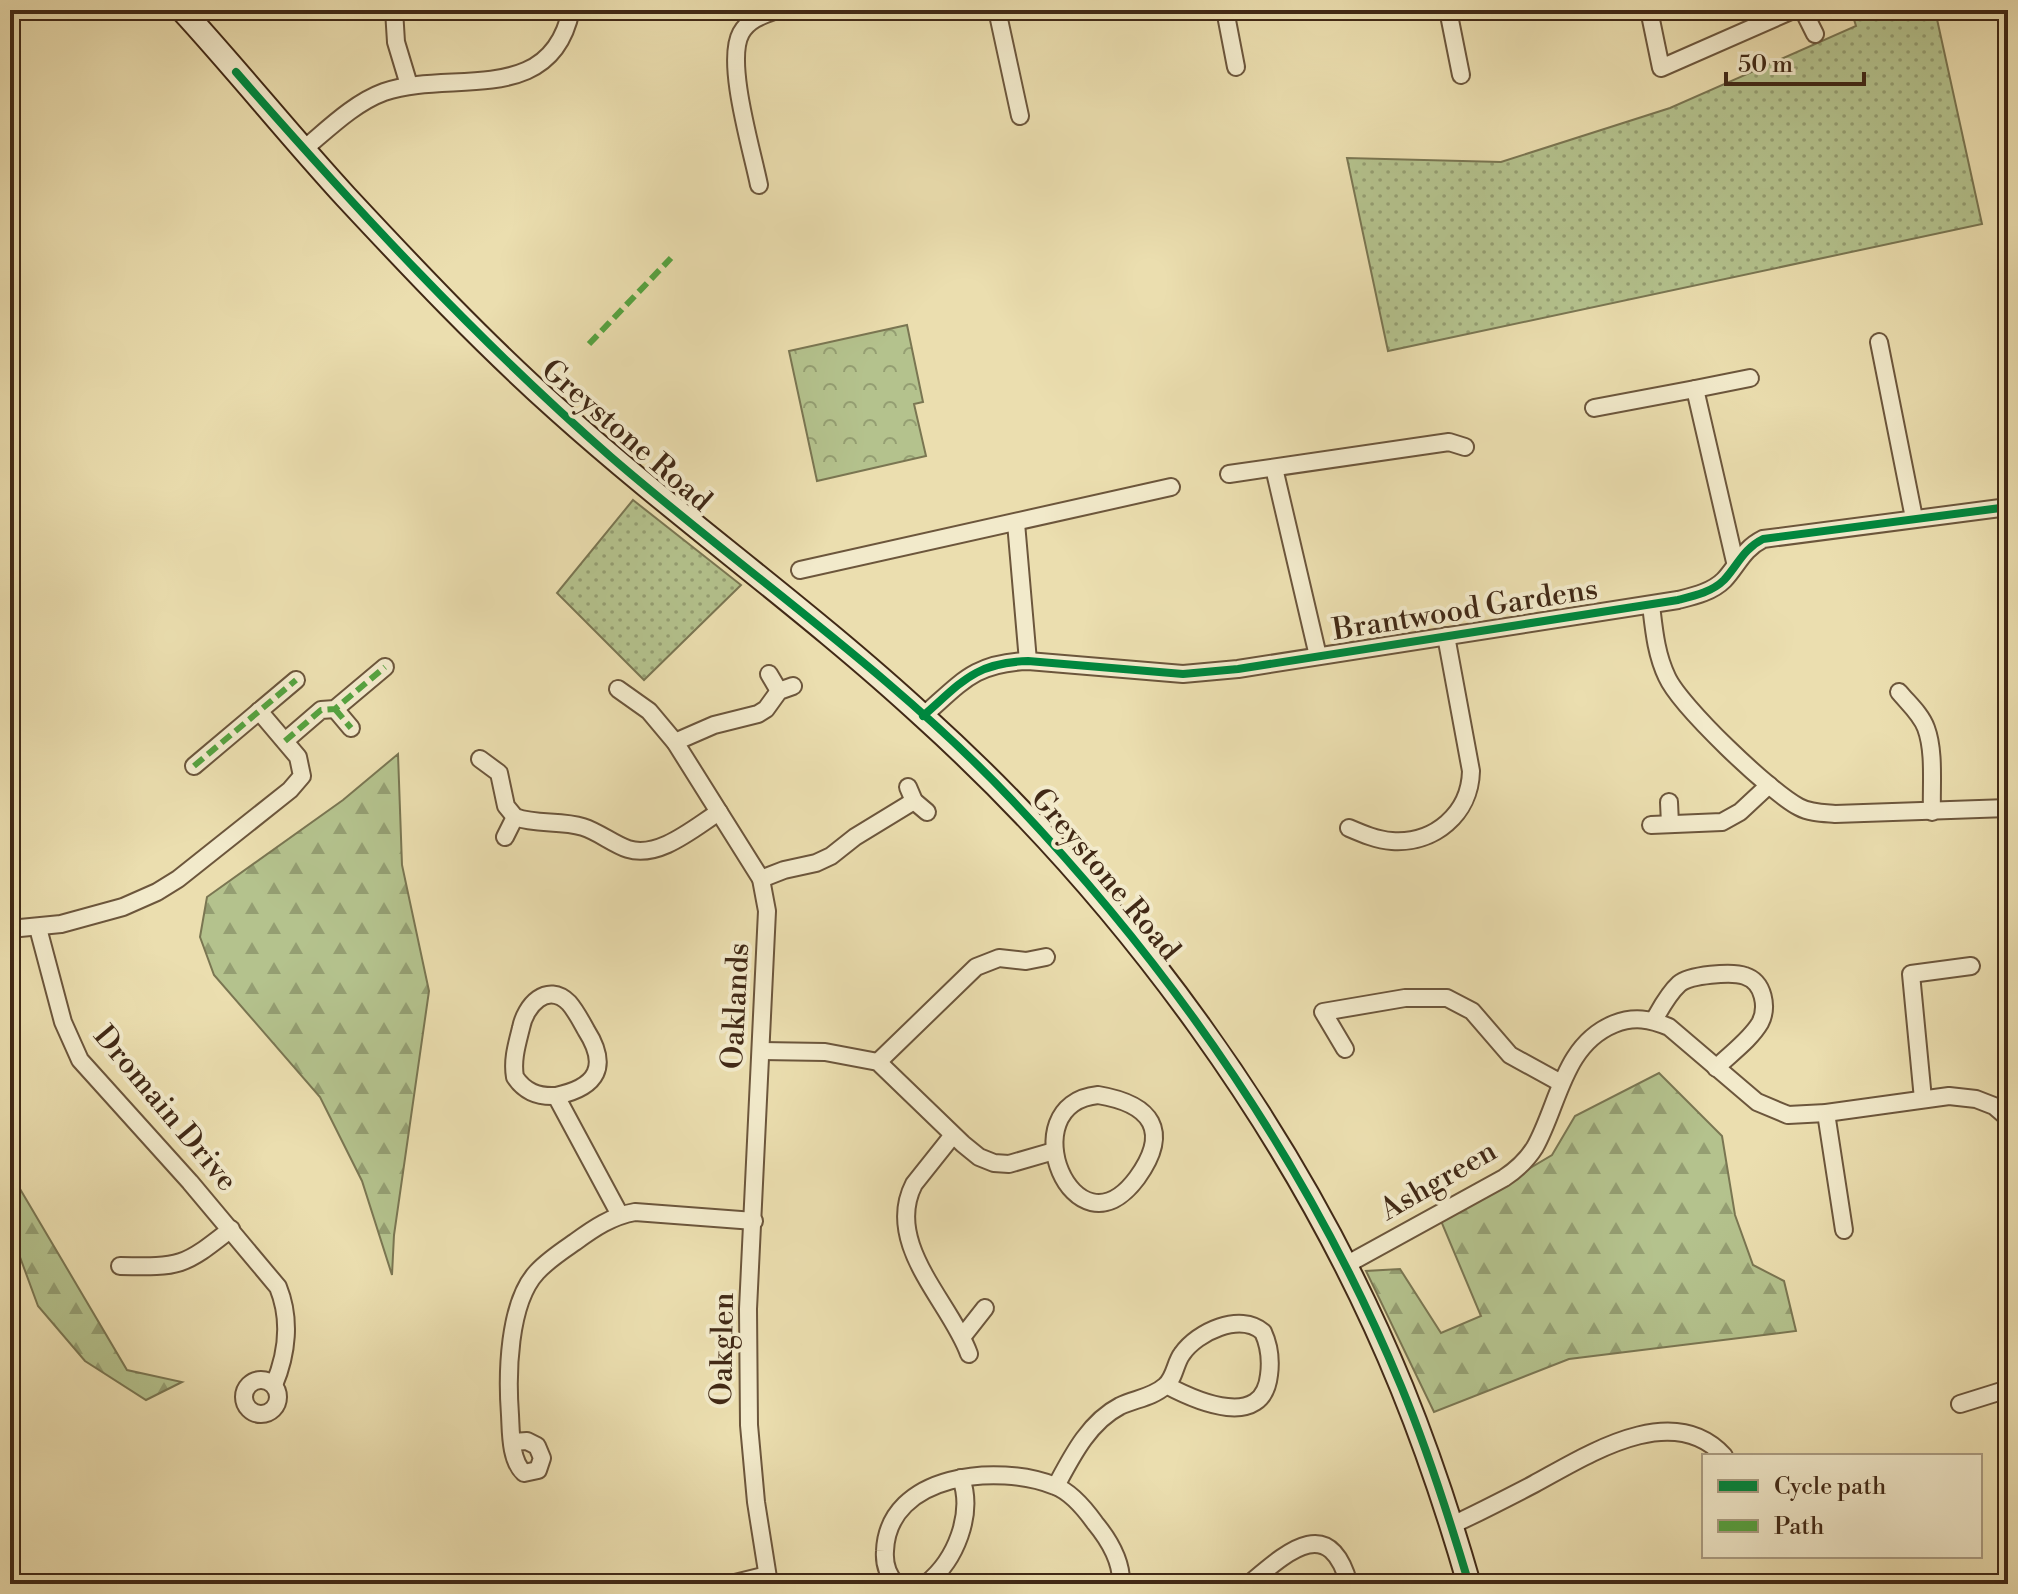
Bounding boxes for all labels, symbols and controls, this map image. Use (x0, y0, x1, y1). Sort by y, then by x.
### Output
scale bar (1726, 36, 1864, 86)
text: 50 m (1738, 50, 1793, 80)
street label: Greystone Road (533, 351, 719, 520)
street label: Brantwood Gardens (1329, 570, 1601, 650)
street label: Greystone Road (1022, 781, 1188, 969)
street label: Oaklands (714, 942, 758, 1070)
street label: Dromain Drive (85, 1018, 246, 1199)
street label: Ashgreen (1372, 1132, 1504, 1230)
street label: Oakglen (703, 1292, 743, 1406)
legend (1702, 1454, 1982, 1558)
text: Cycle path (1774, 1472, 1886, 1502)
text: Path (1774, 1512, 1824, 1542)

